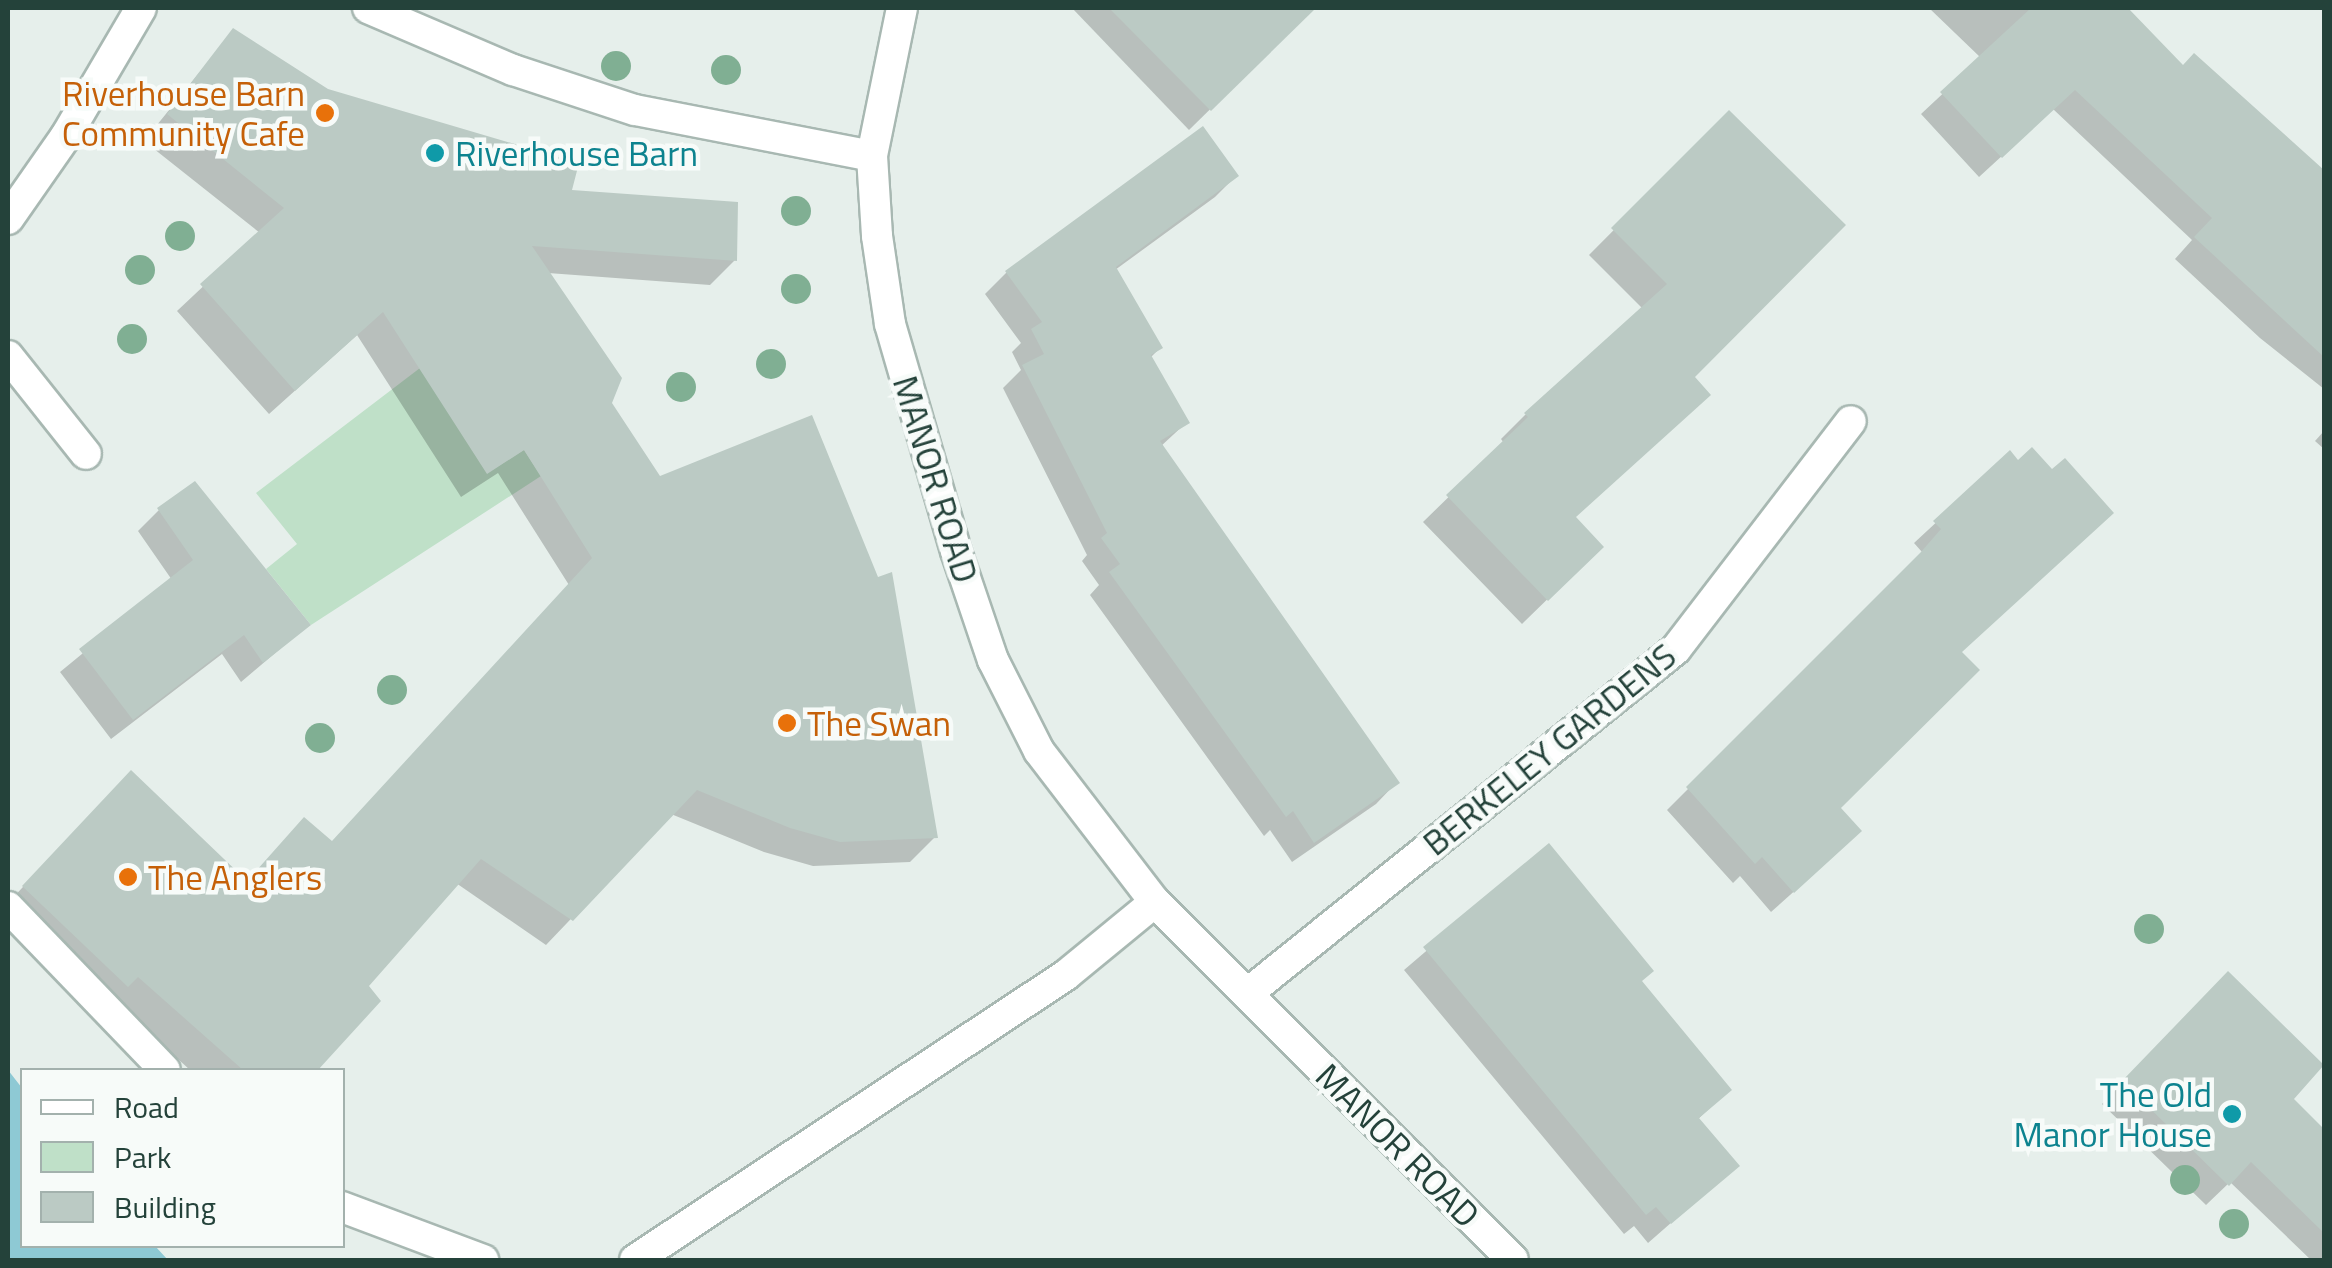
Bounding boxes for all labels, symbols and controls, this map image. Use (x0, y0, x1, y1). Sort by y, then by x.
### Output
place label: Riverhouse Barn Community Cafe (62, 72, 305, 154)
marker: Riverhouse Barn Community Cafe (314, 102, 336, 124)
place label: Riverhouse Barn (455, 132, 698, 174)
marker: Riverhouse Barn (424, 142, 446, 164)
street label: MANOR ROAD (885, 371, 987, 587)
street label: BERKELEY GARDENS (1414, 634, 1684, 864)
place label: The Swan (807, 702, 951, 744)
marker: The Swan (776, 712, 798, 734)
place label: The Anglers (148, 856, 322, 898)
marker: The Anglers (117, 866, 139, 888)
street label: MANOR ROAD (1308, 1055, 1488, 1235)
legend (20, 1068, 345, 1248)
place label: The Old Manor House (2014, 1073, 2212, 1155)
text: Road (114, 1084, 179, 1130)
marker: The Old Manor House (2221, 1103, 2243, 1125)
text: Park (114, 1134, 171, 1180)
text: Building (114, 1184, 216, 1230)

